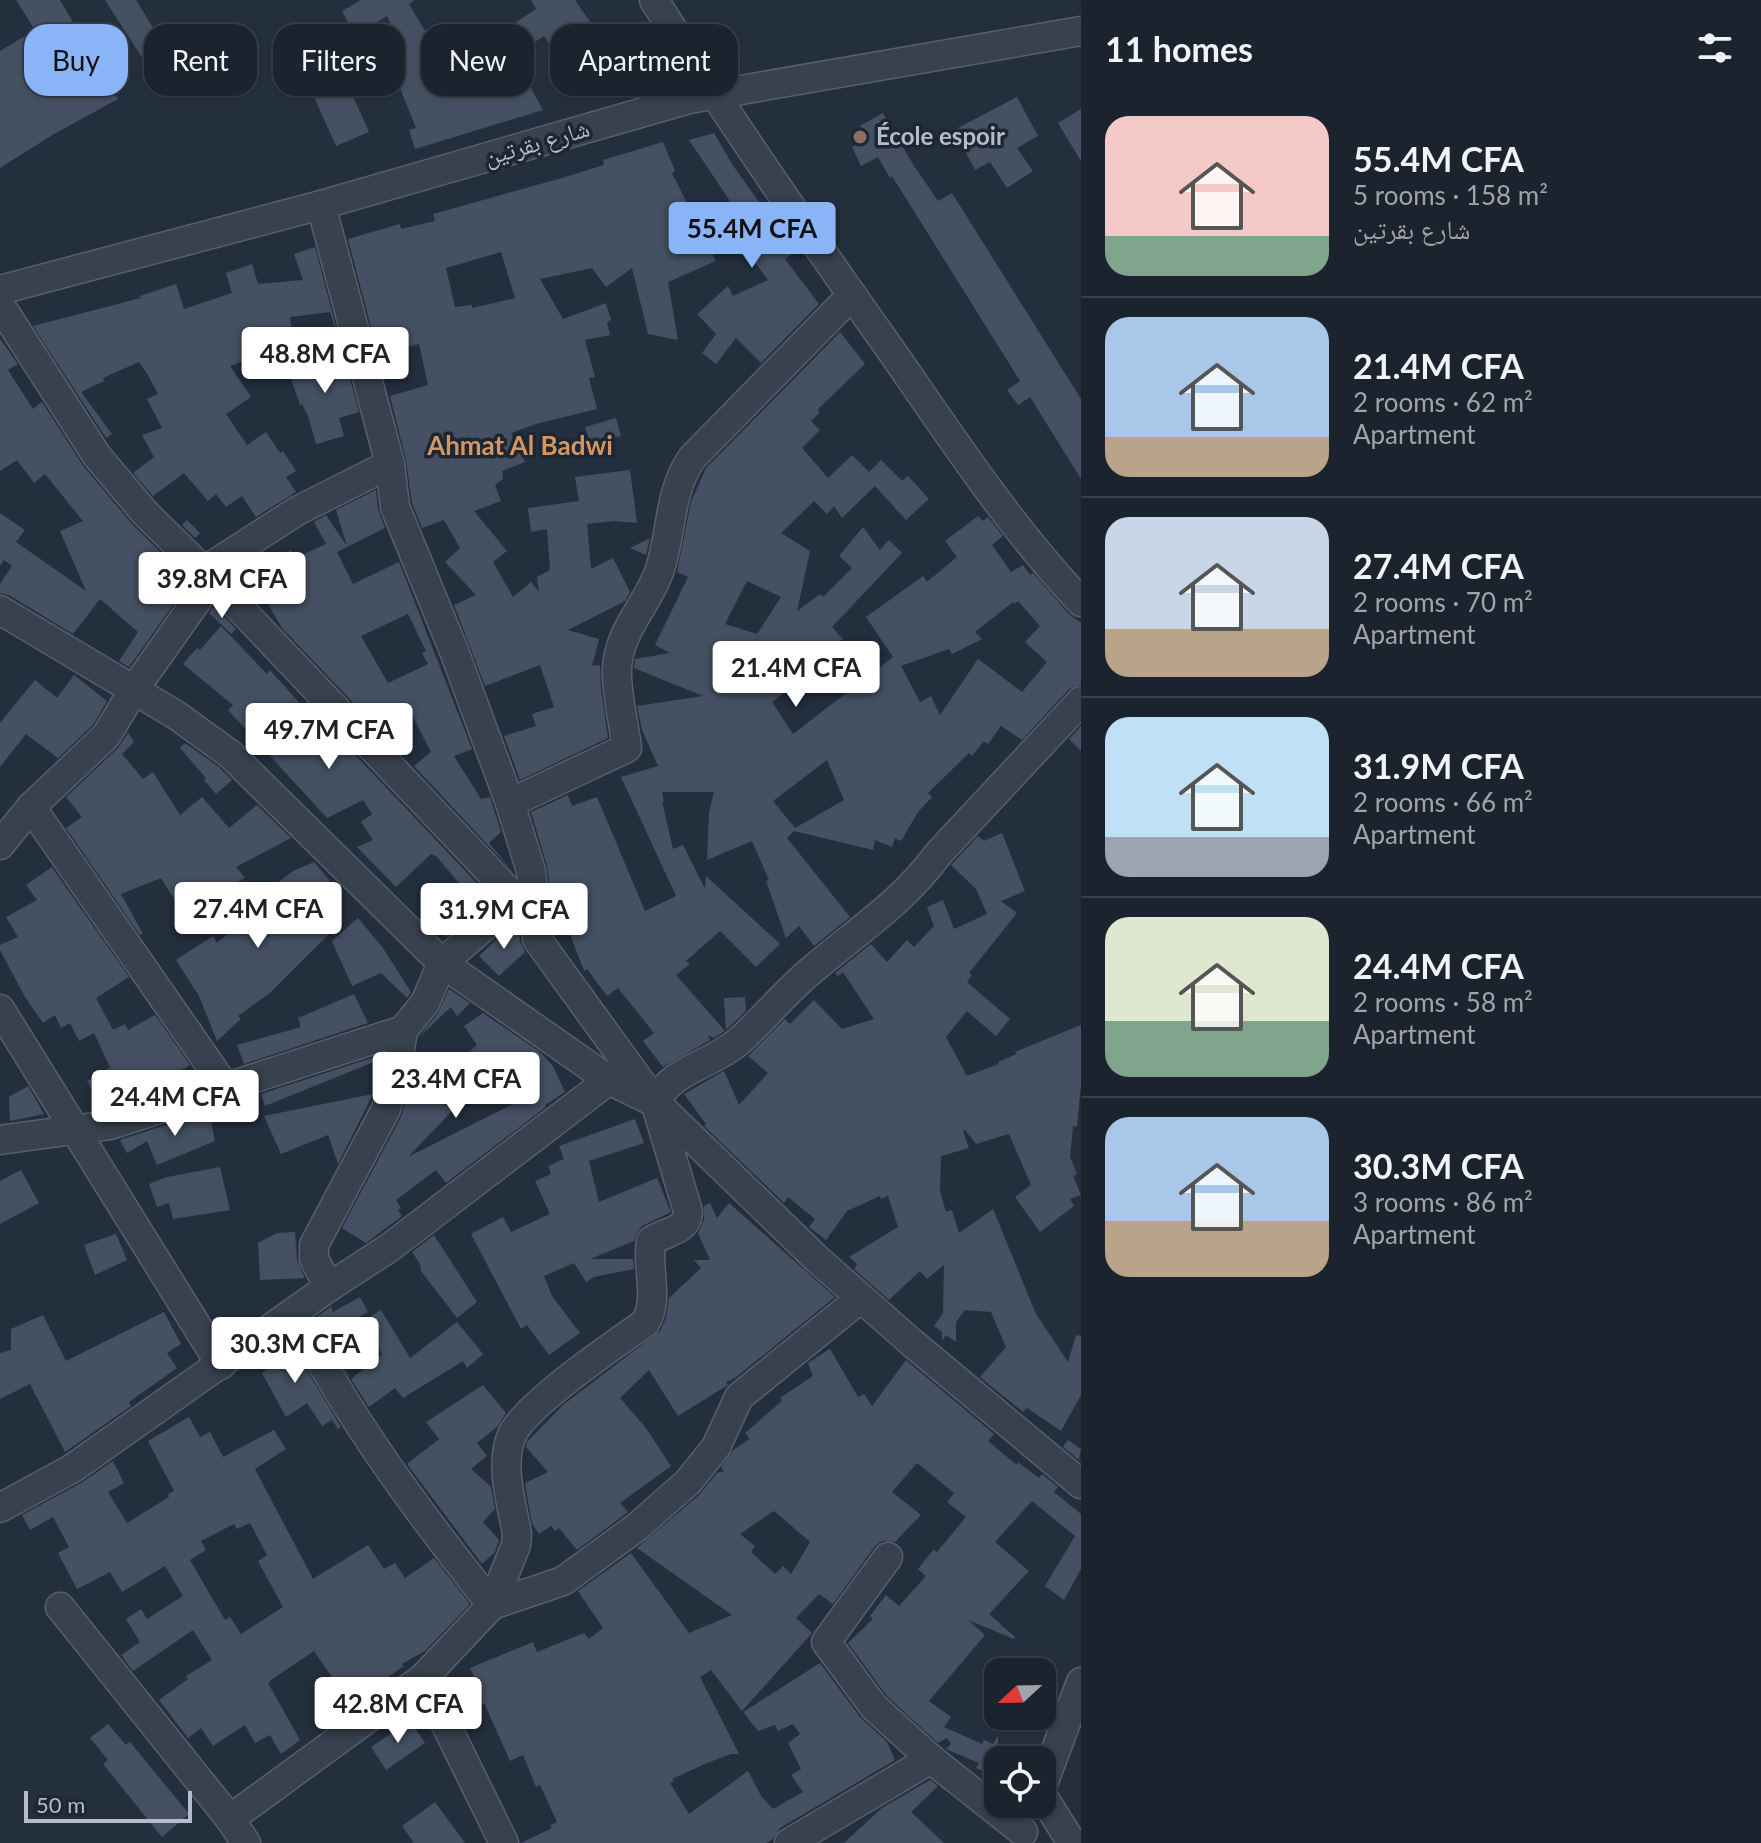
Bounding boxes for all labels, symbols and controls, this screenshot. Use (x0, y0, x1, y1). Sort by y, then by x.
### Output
chip: Buy (24, 24, 128, 96)
chip: Rent (144, 24, 257, 96)
chip: Filters (273, 24, 405, 96)
chip: New (421, 24, 534, 96)
chip: Apartment (550, 24, 738, 96)
icon: filters (1693, 26, 1737, 70)
text: 11 homes (1105, 28, 1253, 69)
street label: شارع بقرتين (481, 113, 593, 172)
place label: École espoir (876, 121, 1005, 150)
marker: École espoir (851, 128, 869, 146)
text: 55.4M CFA (1353, 138, 1524, 179)
icon: home (1169, 148, 1265, 244)
text: 5 rooms · 158 m² (1353, 179, 1548, 211)
pin: 55.4M CFA (660, 202, 844, 270)
text: 55.4M CFA (687, 212, 817, 244)
text: شارع بقرتين (1353, 213, 1470, 245)
pin: 48.8M CFA (233, 327, 417, 395)
text: 48.8M CFA (260, 337, 390, 369)
text: 21.4M CFA (1353, 345, 1524, 386)
icon: home (1169, 349, 1265, 445)
text: 2 rooms · 62 m² (1353, 386, 1533, 418)
text: Apartment (1353, 418, 1476, 450)
district label: Ahmat Al Badwi (426, 429, 613, 461)
text: 27.4M CFA (1353, 545, 1524, 586)
icon: home (1169, 549, 1265, 645)
pin: 39.8M CFA (130, 552, 314, 620)
text: 39.8M CFA (157, 562, 287, 594)
text: 2 rooms · 70 m² (1353, 586, 1533, 618)
text: Apartment (1353, 618, 1476, 650)
pin: 21.4M CFA (704, 641, 888, 709)
text: 21.4M CFA (731, 651, 861, 683)
pin: 49.7M CFA (237, 703, 421, 771)
text: 49.7M CFA (264, 713, 394, 745)
text: 31.9M CFA (1353, 745, 1524, 786)
icon: home (1169, 749, 1265, 845)
text: 2 rooms · 66 m² (1353, 786, 1533, 818)
text: Apartment (1353, 818, 1476, 850)
pin: 27.4M CFA (166, 882, 350, 950)
pin: 31.9M CFA (412, 883, 596, 951)
text: 27.4M CFA (193, 892, 323, 924)
text: 31.9M CFA (439, 893, 569, 925)
text: 24.4M CFA (1353, 945, 1524, 986)
icon: home (1169, 949, 1265, 1045)
text: 2 rooms · 58 m² (1353, 986, 1533, 1018)
text: Apartment (1353, 1018, 1476, 1050)
pin: 23.4M CFA (364, 1052, 548, 1120)
text: 23.4M CFA (391, 1062, 521, 1094)
pin: 24.4M CFA (83, 1070, 267, 1138)
text: 24.4M CFA (110, 1080, 240, 1112)
text: 30.3M CFA (1353, 1145, 1524, 1186)
icon: home (1169, 1149, 1265, 1245)
text: 3 rooms · 86 m² (1353, 1186, 1533, 1218)
text: Apartment (1353, 1218, 1476, 1250)
pin: 30.3M CFA (203, 1317, 387, 1385)
text: 30.3M CFA (230, 1327, 360, 1359)
north arrow (984, 1658, 1056, 1730)
map controls (984, 1658, 1056, 1818)
pin: 42.8M CFA (306, 1677, 490, 1745)
text: 42.8M CFA (333, 1687, 463, 1719)
button: locate (984, 1746, 1056, 1818)
scale bar (24, 1787, 192, 1823)
text: 50 m (36, 1791, 85, 1818)

